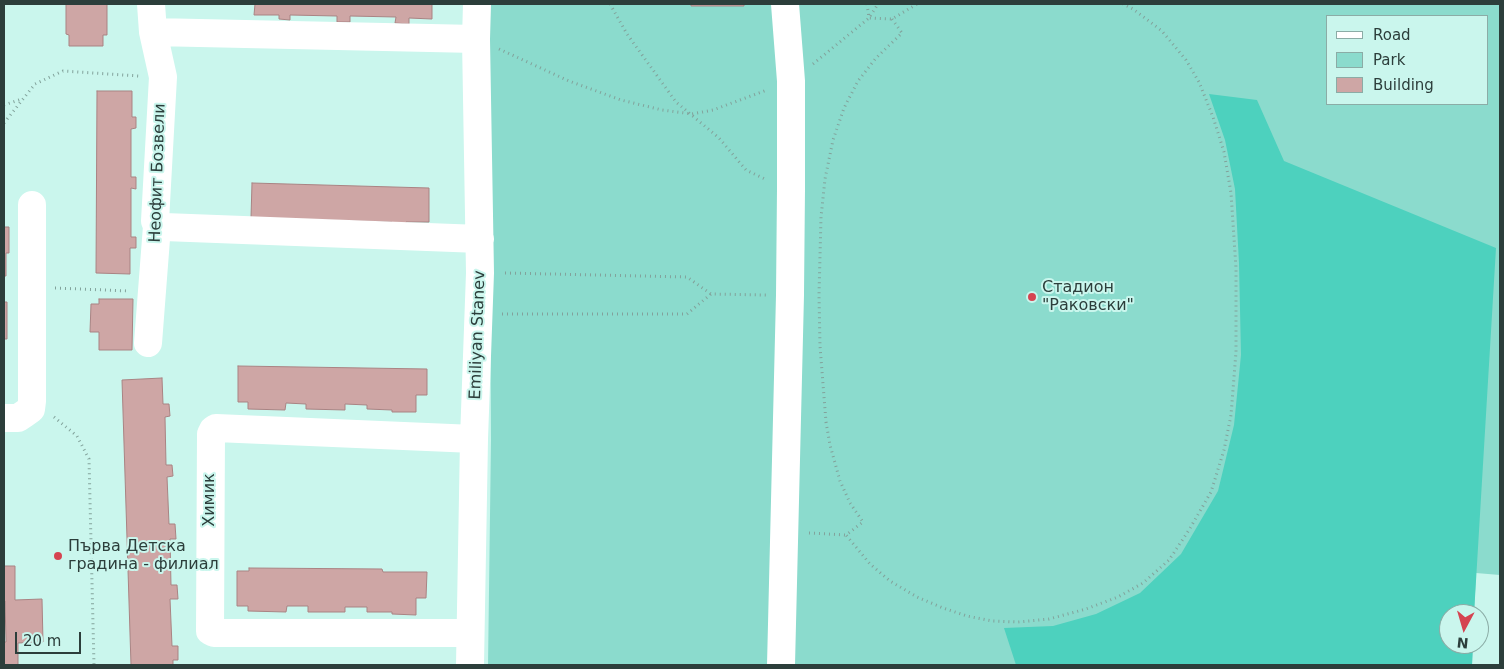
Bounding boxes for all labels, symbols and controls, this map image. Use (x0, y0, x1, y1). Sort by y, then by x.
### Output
legend (1326, 15, 1489, 105)
text: Road (1373, 26, 1411, 44)
text: Park (1373, 51, 1405, 69)
text: Building (1373, 76, 1434, 94)
street label: Неофит Бозвели (146, 103, 170, 243)
street label: Emiliyan Stanev (466, 270, 490, 400)
place label: Стадион "Раковски" (1042, 278, 1134, 316)
marker: Стадион "Раковски" (1026, 291, 1038, 303)
street label: Химик (200, 473, 220, 527)
place label: Първа Детска градина - филиал (68, 537, 219, 575)
marker: Първа Детска градина - филиал (52, 550, 64, 562)
north arrow (1439, 604, 1489, 654)
scale bar (18, 622, 84, 654)
text: 20 m (23, 632, 61, 650)
text: N (1456, 634, 1469, 651)

